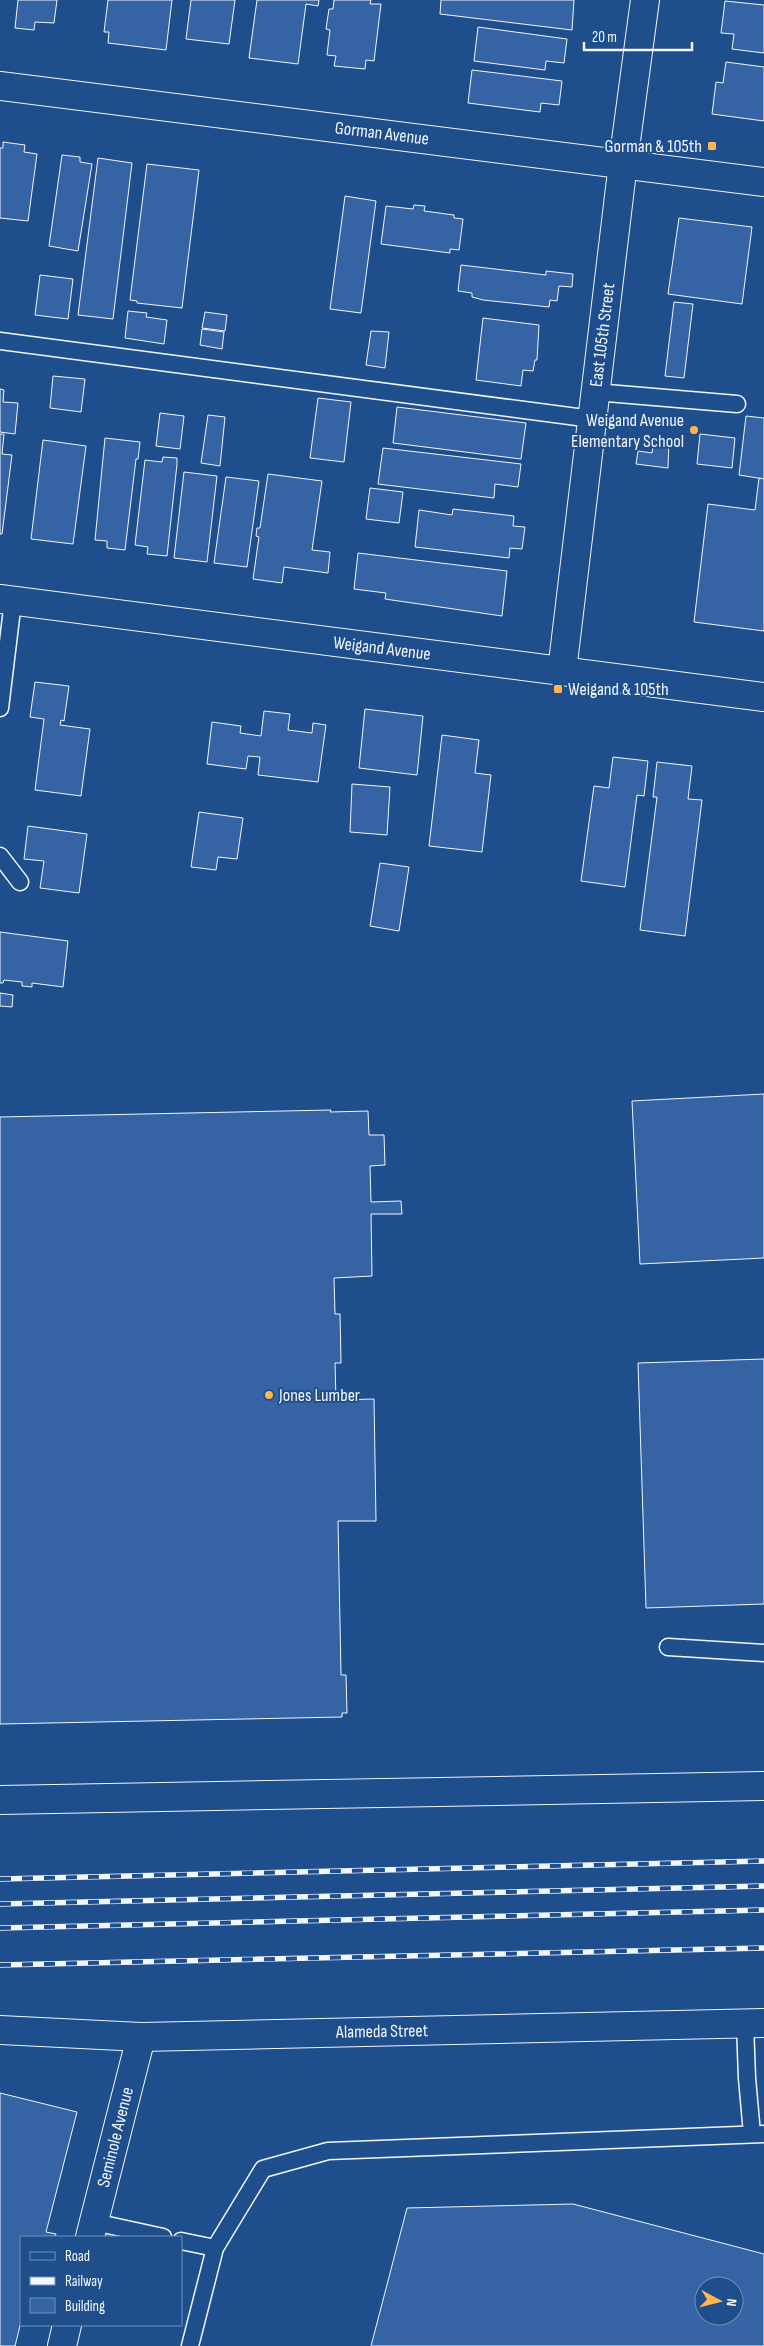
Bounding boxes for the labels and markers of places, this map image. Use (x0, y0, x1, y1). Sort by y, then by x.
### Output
place label: Gorman & 105th (605, 136, 702, 157)
marker: Gorman & 105th (706, 140, 718, 152)
place label: Weigand Avenue Elementary School (571, 410, 684, 452)
marker: Weigand Avenue Elementary School (688, 424, 700, 436)
place label: Weigand & 105th (568, 679, 669, 700)
marker: Weigand & 105th (552, 683, 564, 695)
place label: Jones Lumber (278, 1385, 360, 1406)
marker: Jones Lumber (263, 1389, 275, 1401)

